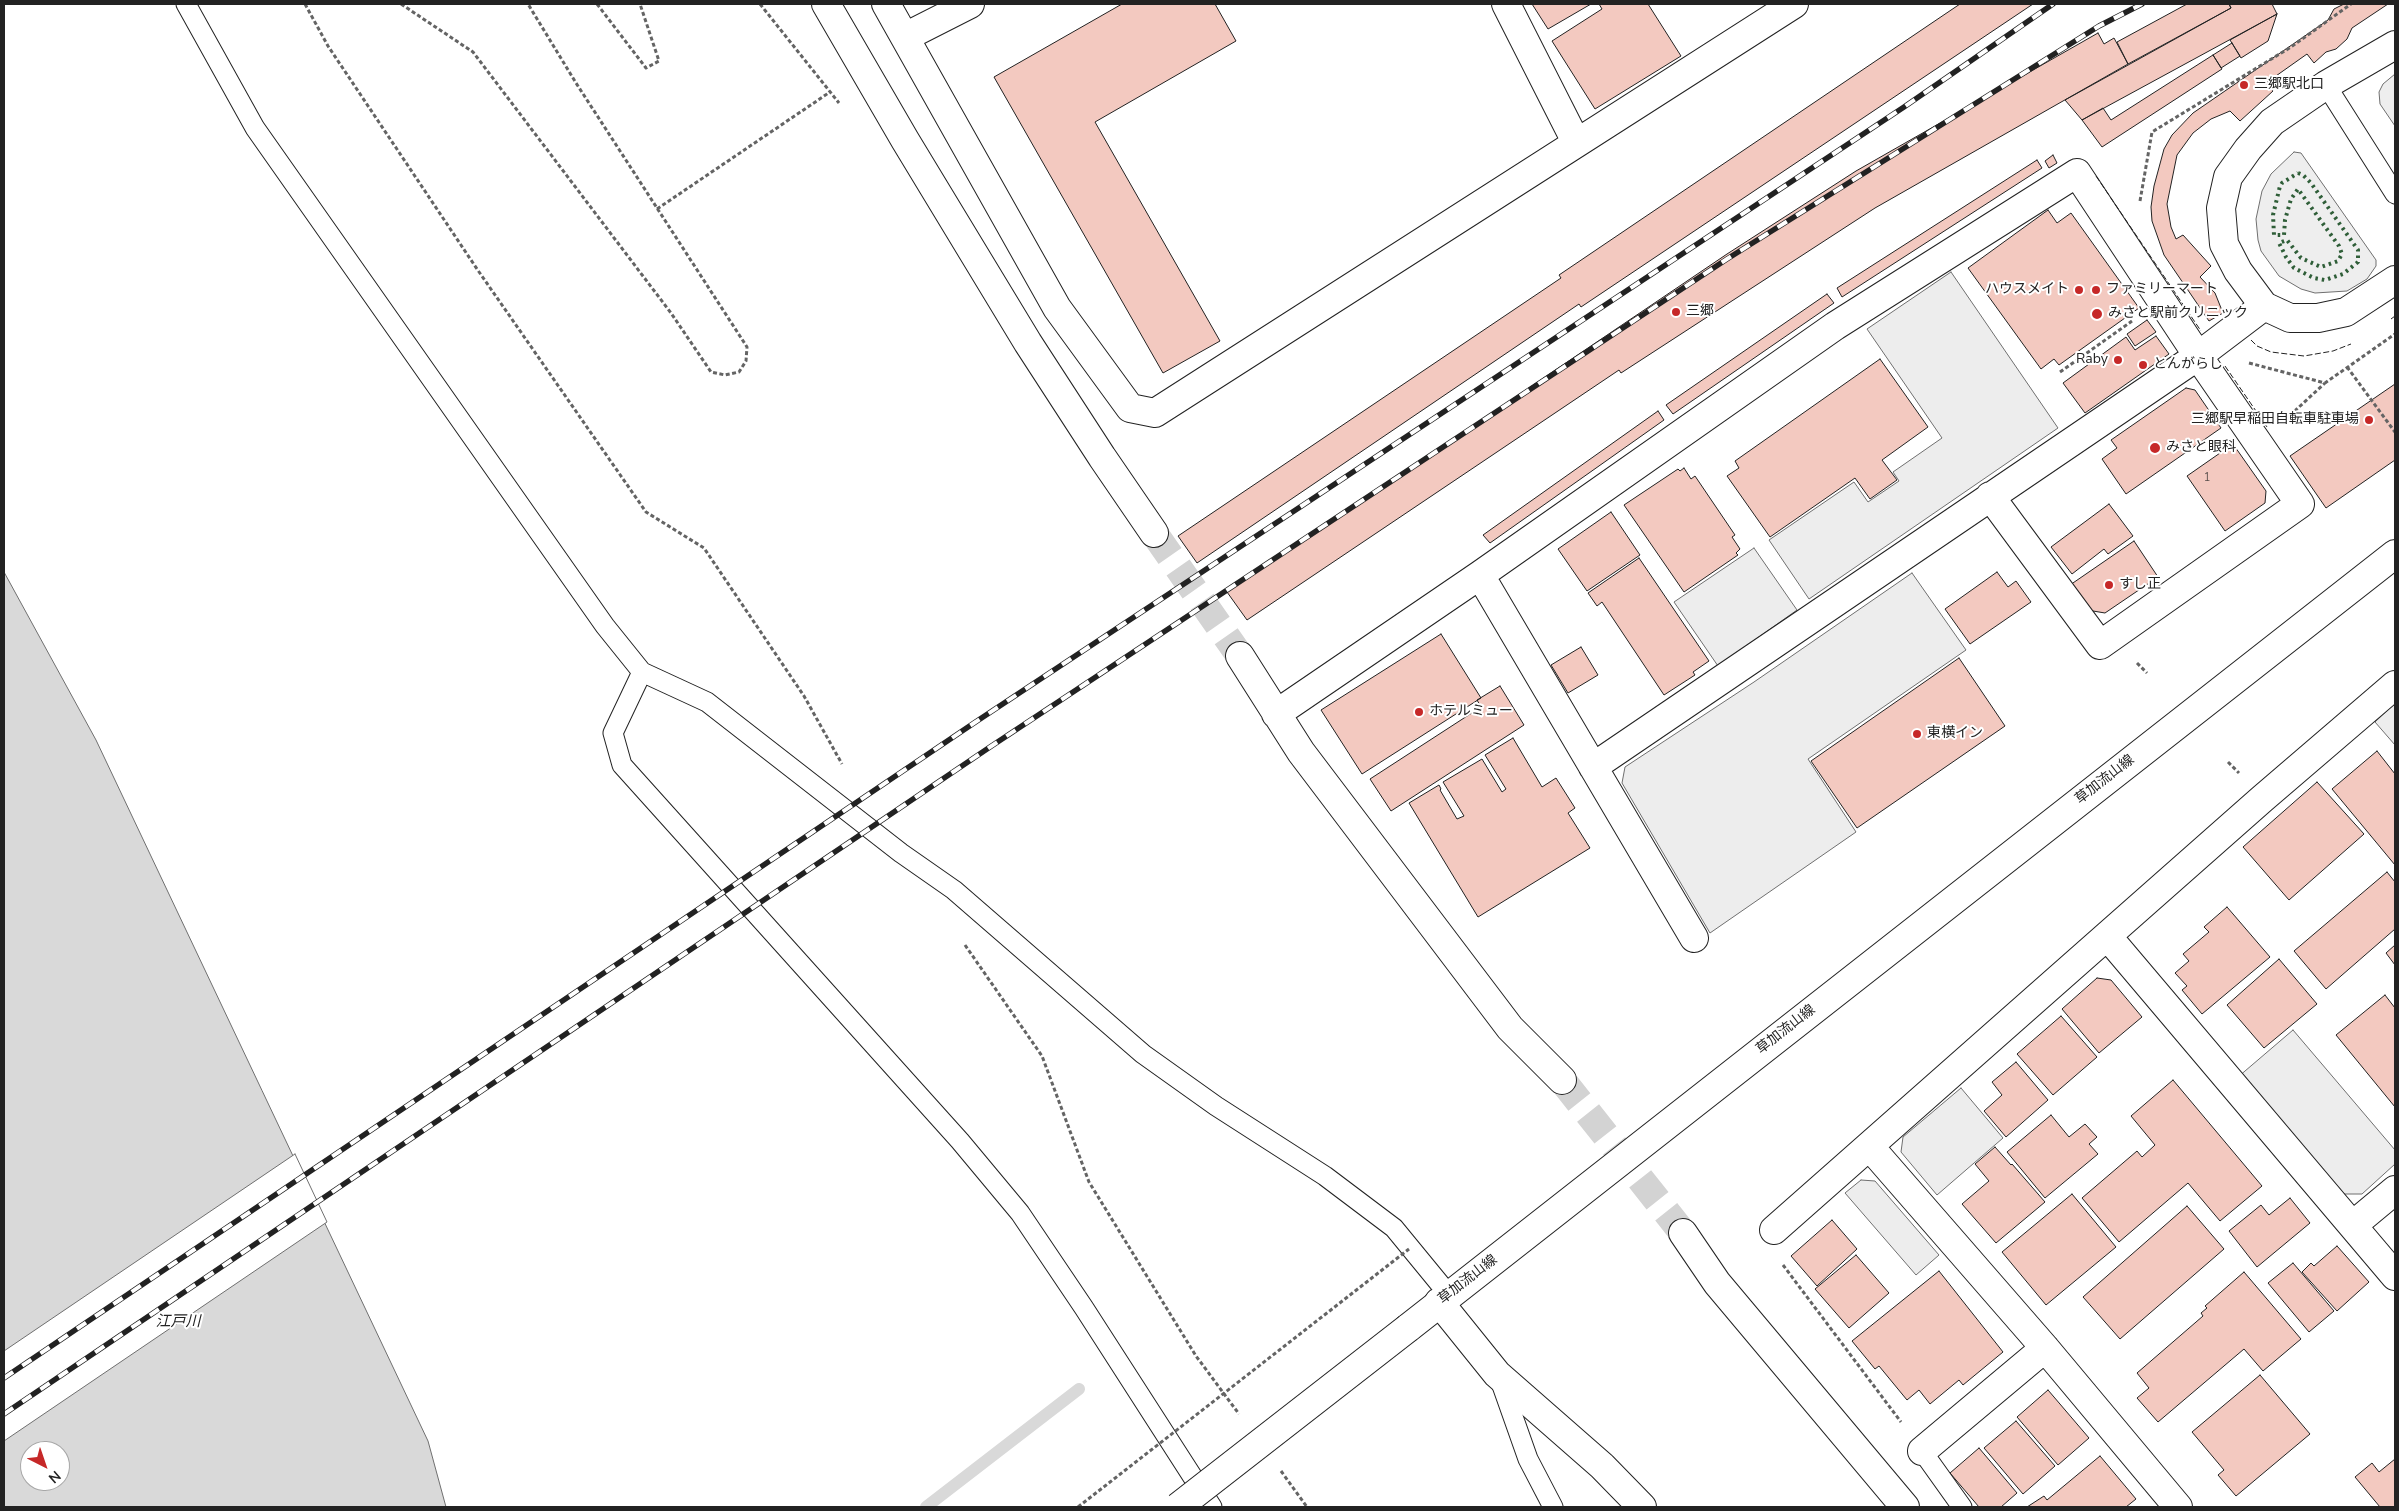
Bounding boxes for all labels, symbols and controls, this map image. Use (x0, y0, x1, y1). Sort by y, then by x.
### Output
place label: 三郷駅北口 (2254, 77, 2324, 93)
marker: 三郷駅北口 (2238, 79, 2250, 91)
place label: ハウスメイト (1985, 282, 2069, 298)
place label: ファミリーマート (2106, 282, 2218, 298)
marker: ハウスメイト (2073, 284, 2085, 296)
marker: ファミリーマート (2090, 284, 2102, 296)
place label: 三郷 (1686, 304, 1714, 320)
marker: 三郷 (1670, 306, 1682, 318)
place label: みさと駅前クリニック (2108, 306, 2248, 322)
marker: みさと駅前クリニック (2090, 307, 2104, 321)
place label: Raby (2076, 352, 2108, 368)
marker: Raby (2112, 354, 2124, 366)
place label: とんがらし (2153, 357, 2223, 373)
marker: とんがらし (2137, 359, 2149, 371)
place label: 三郷駅早稲田自転車駐車場 (2191, 412, 2359, 428)
marker: 三郷駅早稲田自転車駐車場 (2363, 414, 2375, 426)
place label: みさと眼科 (2166, 440, 2236, 456)
marker: みさと眼科 (2148, 441, 2162, 455)
house number: 1 (2204, 471, 2210, 485)
place label: すし正 (2119, 577, 2161, 593)
marker: すし正 (2103, 579, 2115, 591)
place label: ホテルミュー (1429, 704, 1513, 720)
marker: ホテルミュー (1413, 706, 1425, 718)
place label: 東横イン (1927, 726, 1983, 742)
marker: 東横イン (1911, 728, 1923, 740)
street label: 草加流山線 (2072, 752, 2138, 808)
street label: 草加流山線 (1753, 1002, 1819, 1058)
street label: 草加流山線 (1435, 1252, 1501, 1308)
water label: 江戸川 (156, 1313, 200, 1331)
north arrow (20, 1441, 70, 1491)
text: N (44, 1466, 65, 1488)

